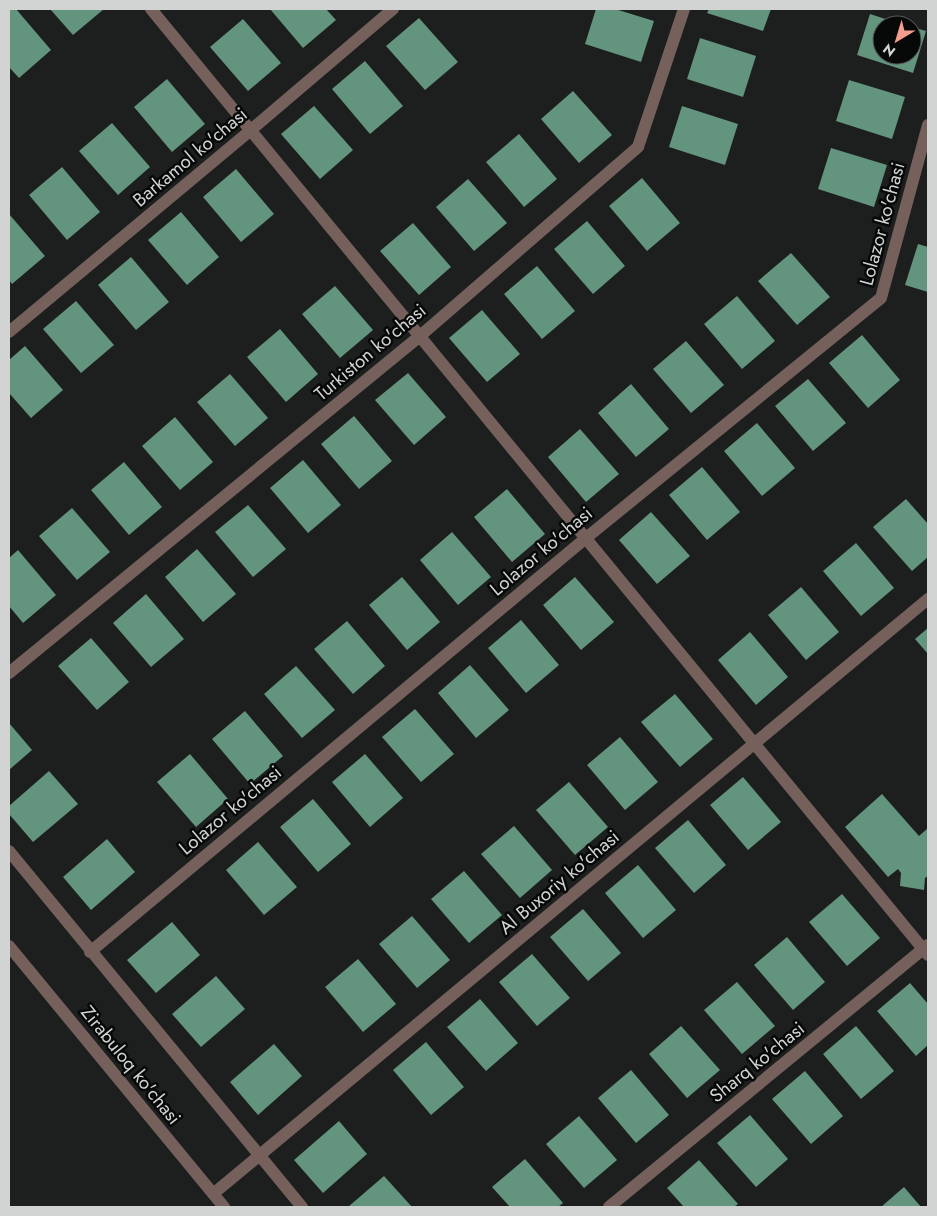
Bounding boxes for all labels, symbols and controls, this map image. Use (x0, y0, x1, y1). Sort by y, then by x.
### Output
north arrow (872, 15, 922, 65)
text: N (878, 39, 900, 62)
street label: Barkamol ko'chasi (127, 101, 253, 213)
street label: Lolazor ko'chasi (853, 159, 911, 289)
street label: Turkiston ko'chasi (308, 297, 432, 407)
street label: Lolazor ko'chasi (484, 500, 598, 602)
street label: Lolazor ko'chasi (173, 759, 287, 861)
street label: Al Buxoriy ko'chasi (493, 823, 625, 941)
street label: Zirabuloq ko'chasi (75, 1000, 187, 1130)
street label: Sharq ko'chasi (704, 1015, 810, 1109)

